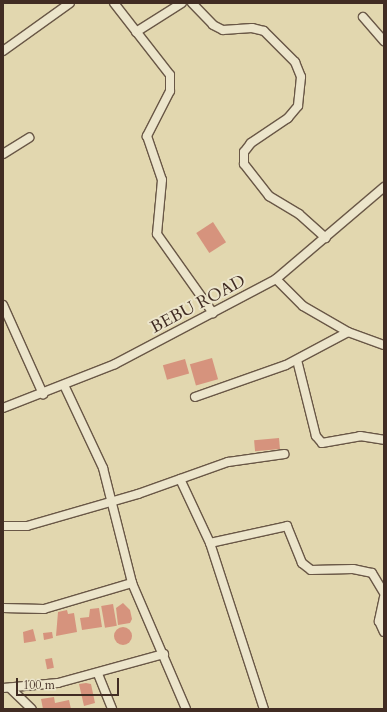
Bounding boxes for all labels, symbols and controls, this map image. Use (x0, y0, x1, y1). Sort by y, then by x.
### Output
street label: BEBU ROAD (147, 270, 249, 338)
scale bar (18, 670, 121, 696)
text: 100 m (23, 677, 55, 693)

